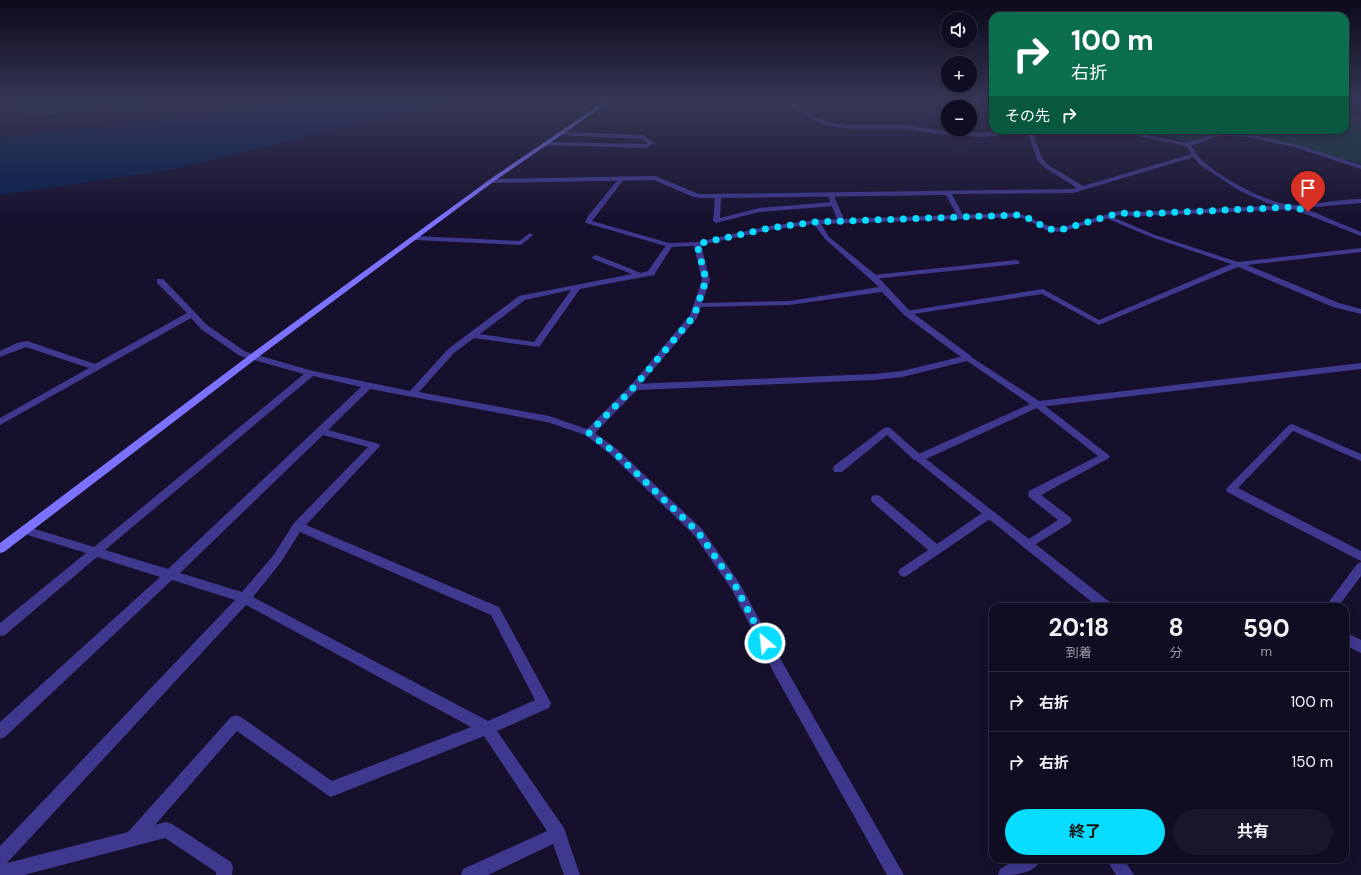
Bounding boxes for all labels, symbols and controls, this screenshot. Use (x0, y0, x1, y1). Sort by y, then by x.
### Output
map controls (941, 12, 977, 136)
button: sound (941, 12, 977, 48)
text: 100 m (1071, 22, 1154, 59)
icon: right (1005, 28, 1057, 80)
button: + (941, 56, 977, 92)
text: 右折 (1071, 61, 1107, 85)
button: − (941, 100, 977, 136)
icon: right (1058, 104, 1080, 126)
text: その先 (1005, 106, 1050, 126)
pin (1291, 171, 1325, 212)
icon: arrive (1297, 177, 1319, 199)
text: 20:18 (1048, 612, 1109, 643)
text: 8 (1168, 612, 1184, 643)
text: 590 (1243, 613, 1290, 644)
position arrow (744, 622, 786, 664)
text: m (1261, 643, 1272, 660)
text: 到着 (1066, 644, 1092, 661)
text: 分 (1170, 644, 1183, 661)
icon: right (1005, 691, 1027, 713)
text: 100 m (1290, 692, 1333, 712)
text: 右折 (1039, 693, 1069, 713)
icon: right (1005, 751, 1027, 773)
text: 150 m (1292, 752, 1333, 772)
text: 右折 (1039, 753, 1069, 773)
button: 終了 (1005, 809, 1165, 855)
button: 共有 (1173, 809, 1333, 855)

